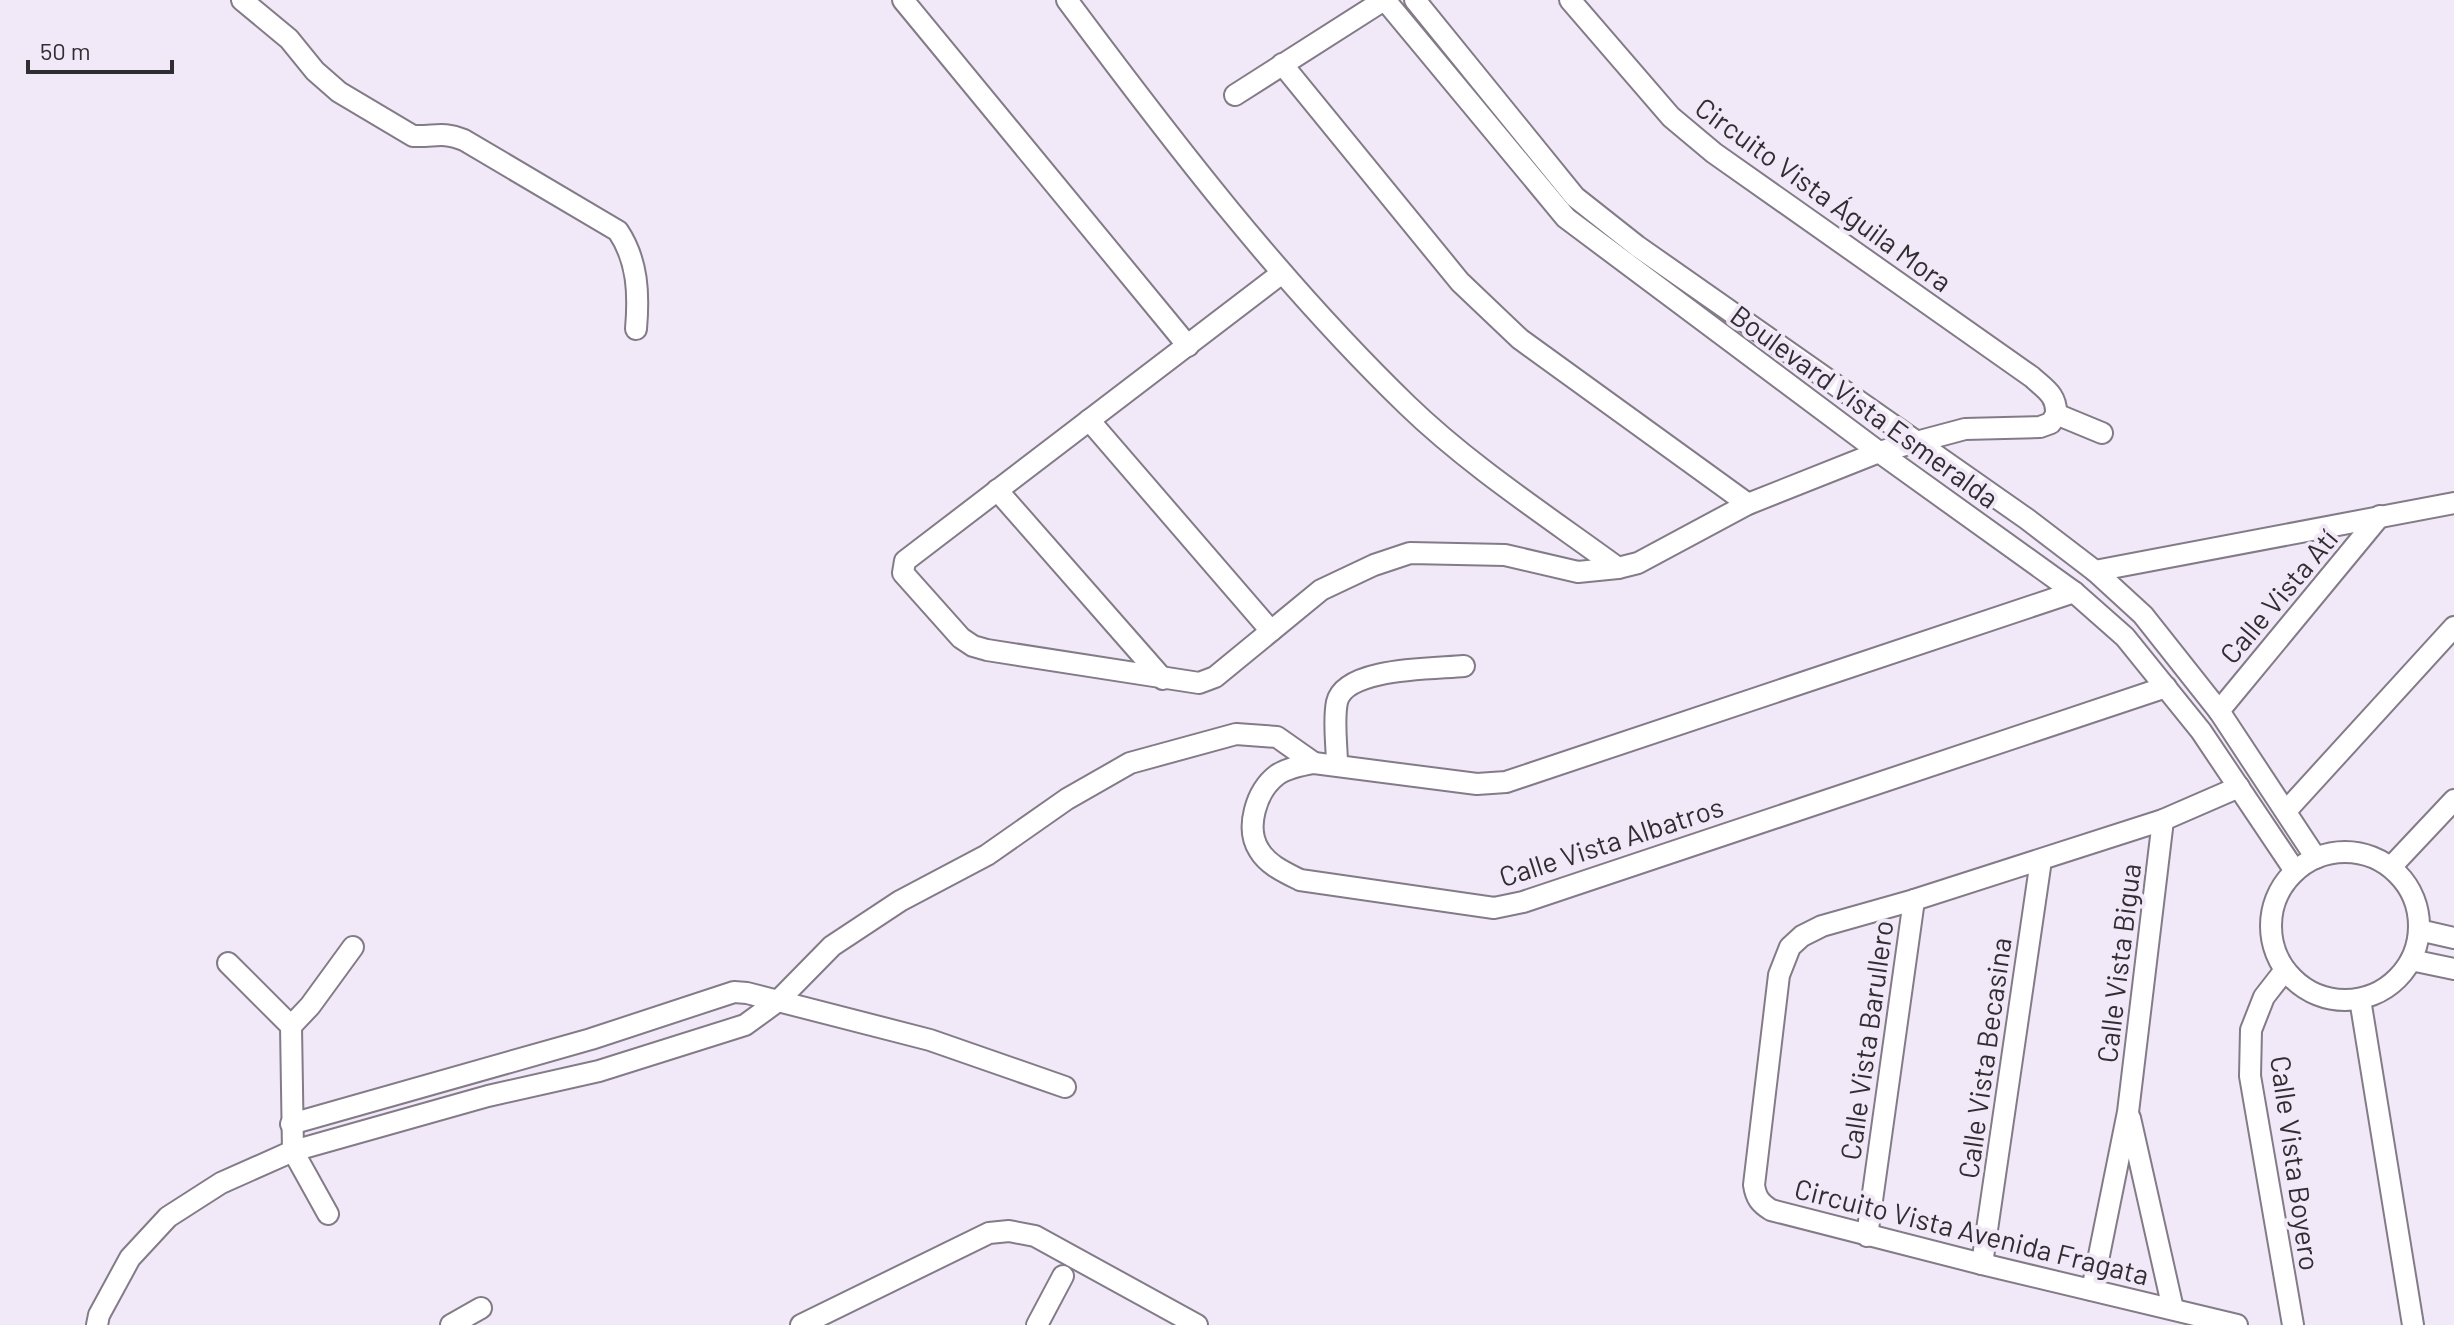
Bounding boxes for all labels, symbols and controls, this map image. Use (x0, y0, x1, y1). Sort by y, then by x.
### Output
scale bar (28, 24, 172, 74)
text: 50 m (40, 36, 91, 65)
street label: Circuito Vista Águila Mora (1689, 90, 1959, 298)
street label: Boulevard Vista Esmeralda (1724, 297, 2006, 515)
street label: Calle Vista Atí (2212, 522, 2344, 670)
street label: Calle Vista Albatros (1495, 789, 1727, 893)
street label: Calle Vista Bigua (2089, 861, 2147, 1065)
street label: Calle Vista Barullero (1832, 918, 1900, 1162)
street label: Calle Vista Becasina (1950, 935, 2018, 1181)
street label: Calle Vista Boyero (2264, 1053, 2328, 1273)
street label: Circuito Vista Avenida Fragata (1791, 1171, 2153, 1291)

